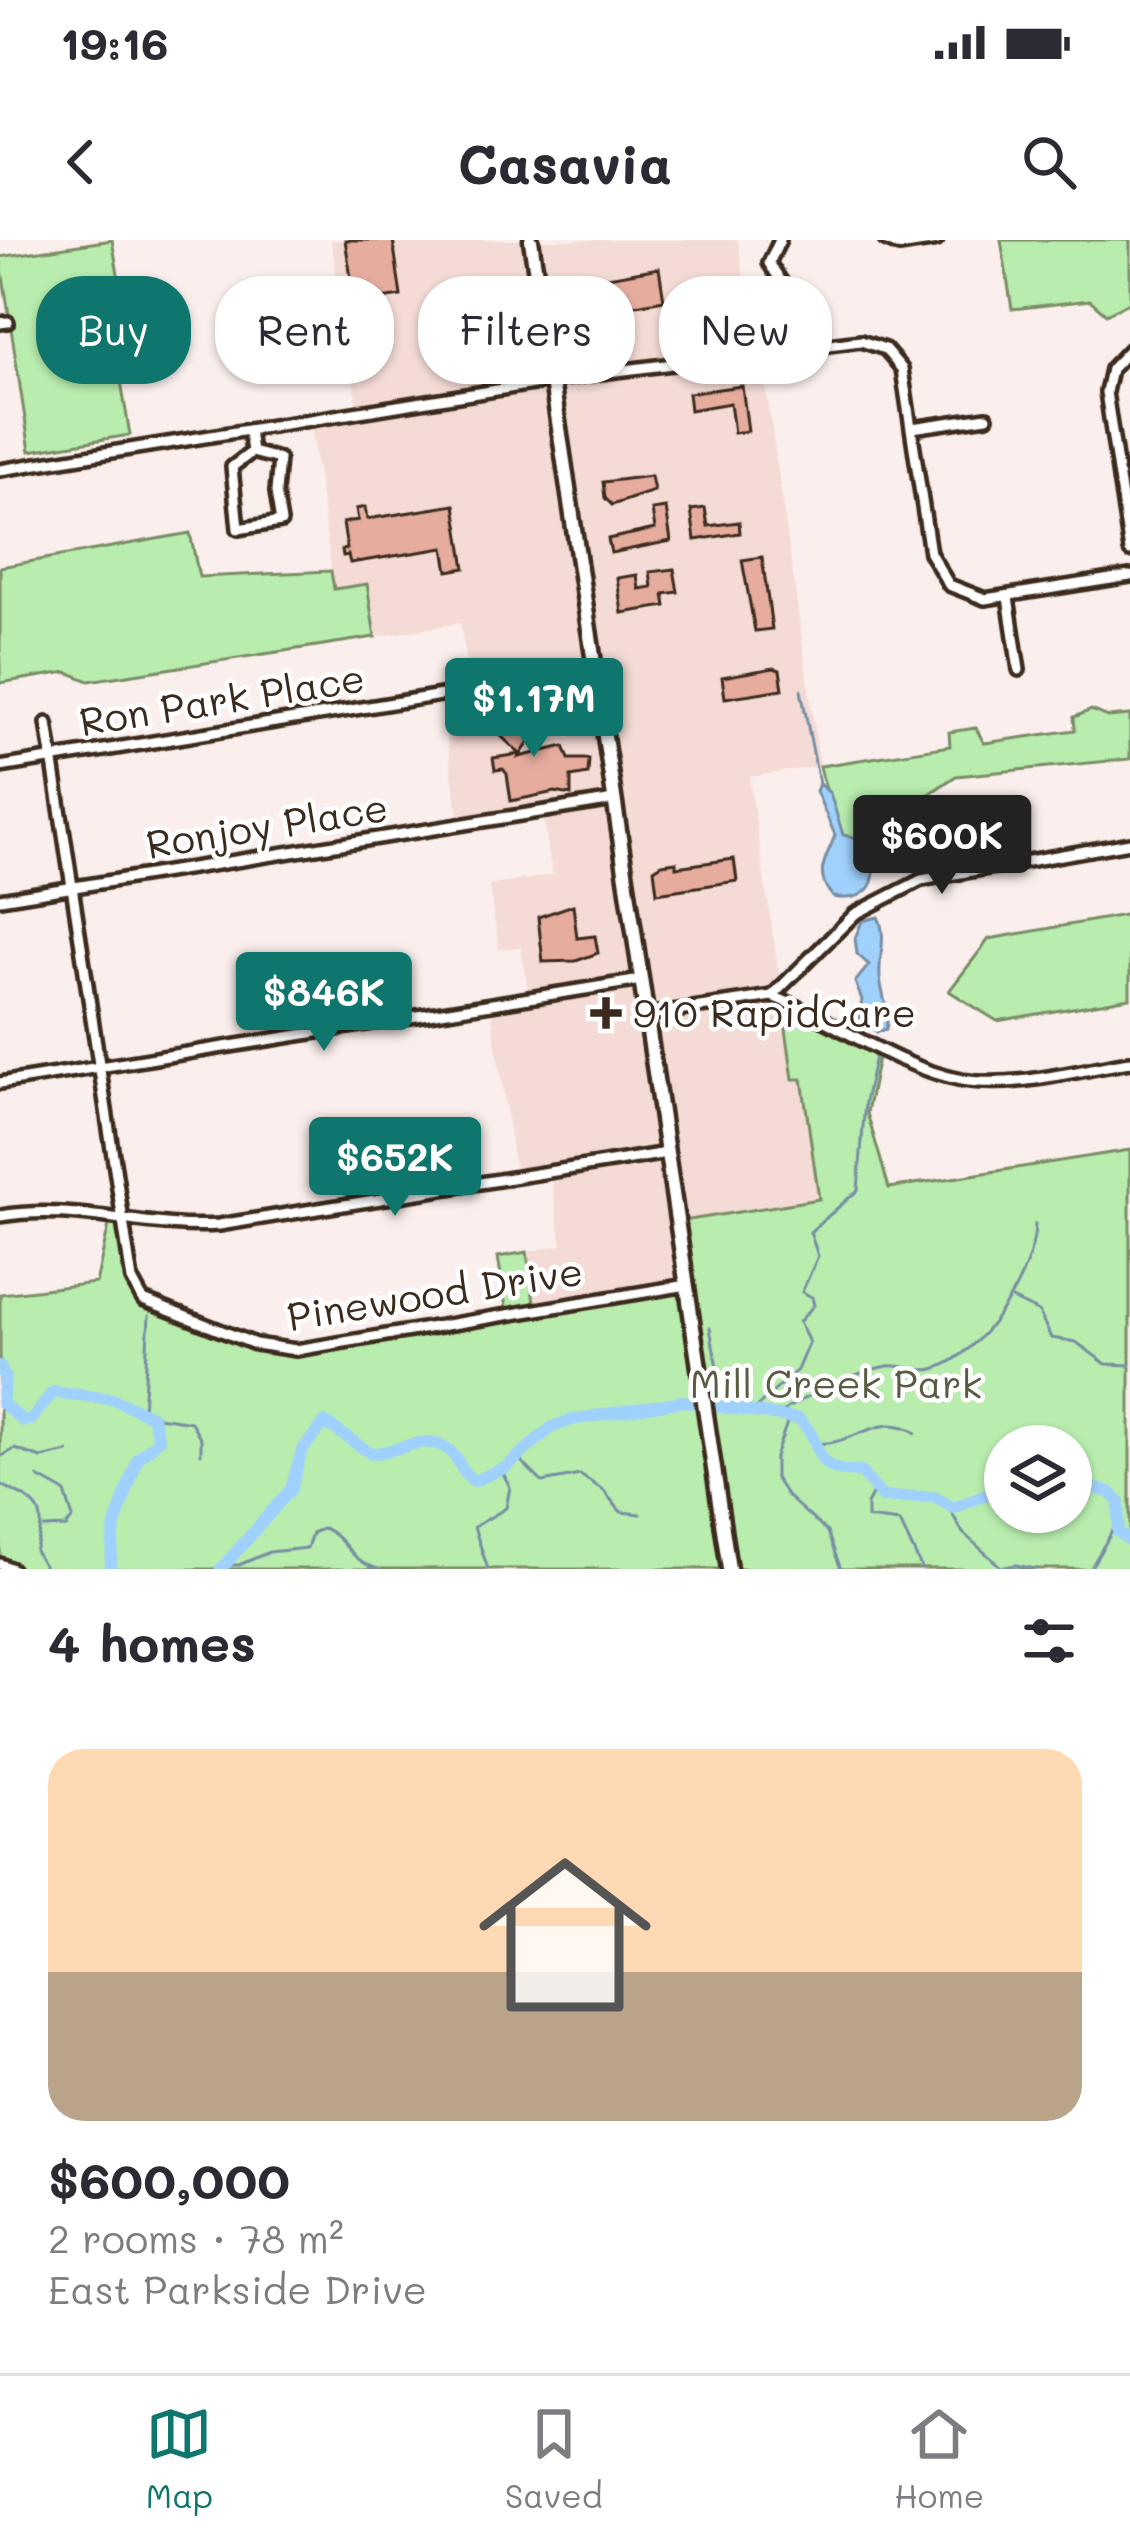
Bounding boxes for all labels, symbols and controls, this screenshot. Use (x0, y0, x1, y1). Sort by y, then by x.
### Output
text: 19:16 (60, 13, 168, 71)
text: Casavia (458, 127, 672, 198)
icon: back (48, 129, 114, 195)
icon: search (1016, 129, 1082, 195)
chip: Buy (36, 276, 191, 384)
chip: Rent (215, 276, 394, 384)
chip: Filters (418, 276, 635, 384)
chip: New (659, 276, 832, 384)
street label: Ron Park Place (76, 651, 368, 746)
pin: $1.17M (436, 658, 632, 760)
text: $1.17M (472, 671, 596, 722)
street label: Ronjoy Place (142, 780, 391, 869)
pin: $600K (858, 795, 1026, 897)
text: $600K (880, 808, 1004, 859)
pin: $846K (240, 952, 408, 1054)
text: $846K (263, 965, 385, 1016)
place label: 910 RapidCare (633, 986, 916, 1037)
marker: 910 RapidCare (590, 997, 622, 1029)
pin: $652K (311, 1117, 479, 1219)
text: $652K (336, 1130, 454, 1181)
street label: Pinewood Drive (283, 1244, 586, 1341)
park label: Mill Creek Park (690, 1357, 982, 1408)
map controls (984, 1425, 1092, 1533)
button: layers (984, 1425, 1092, 1533)
text: 4 homes (48, 1608, 256, 1675)
icon: filters (1016, 1608, 1082, 1674)
icon: home (457, 1827, 673, 2043)
text: $600,000 (48, 2145, 290, 2212)
text: 2 rooms · 78 m² (48, 2212, 344, 2263)
text: East Parkside Drive (48, 2263, 427, 2314)
tab: Map (146, 2401, 213, 2516)
tab: Saved (505, 2401, 603, 2516)
tab: Home (894, 2401, 984, 2516)

